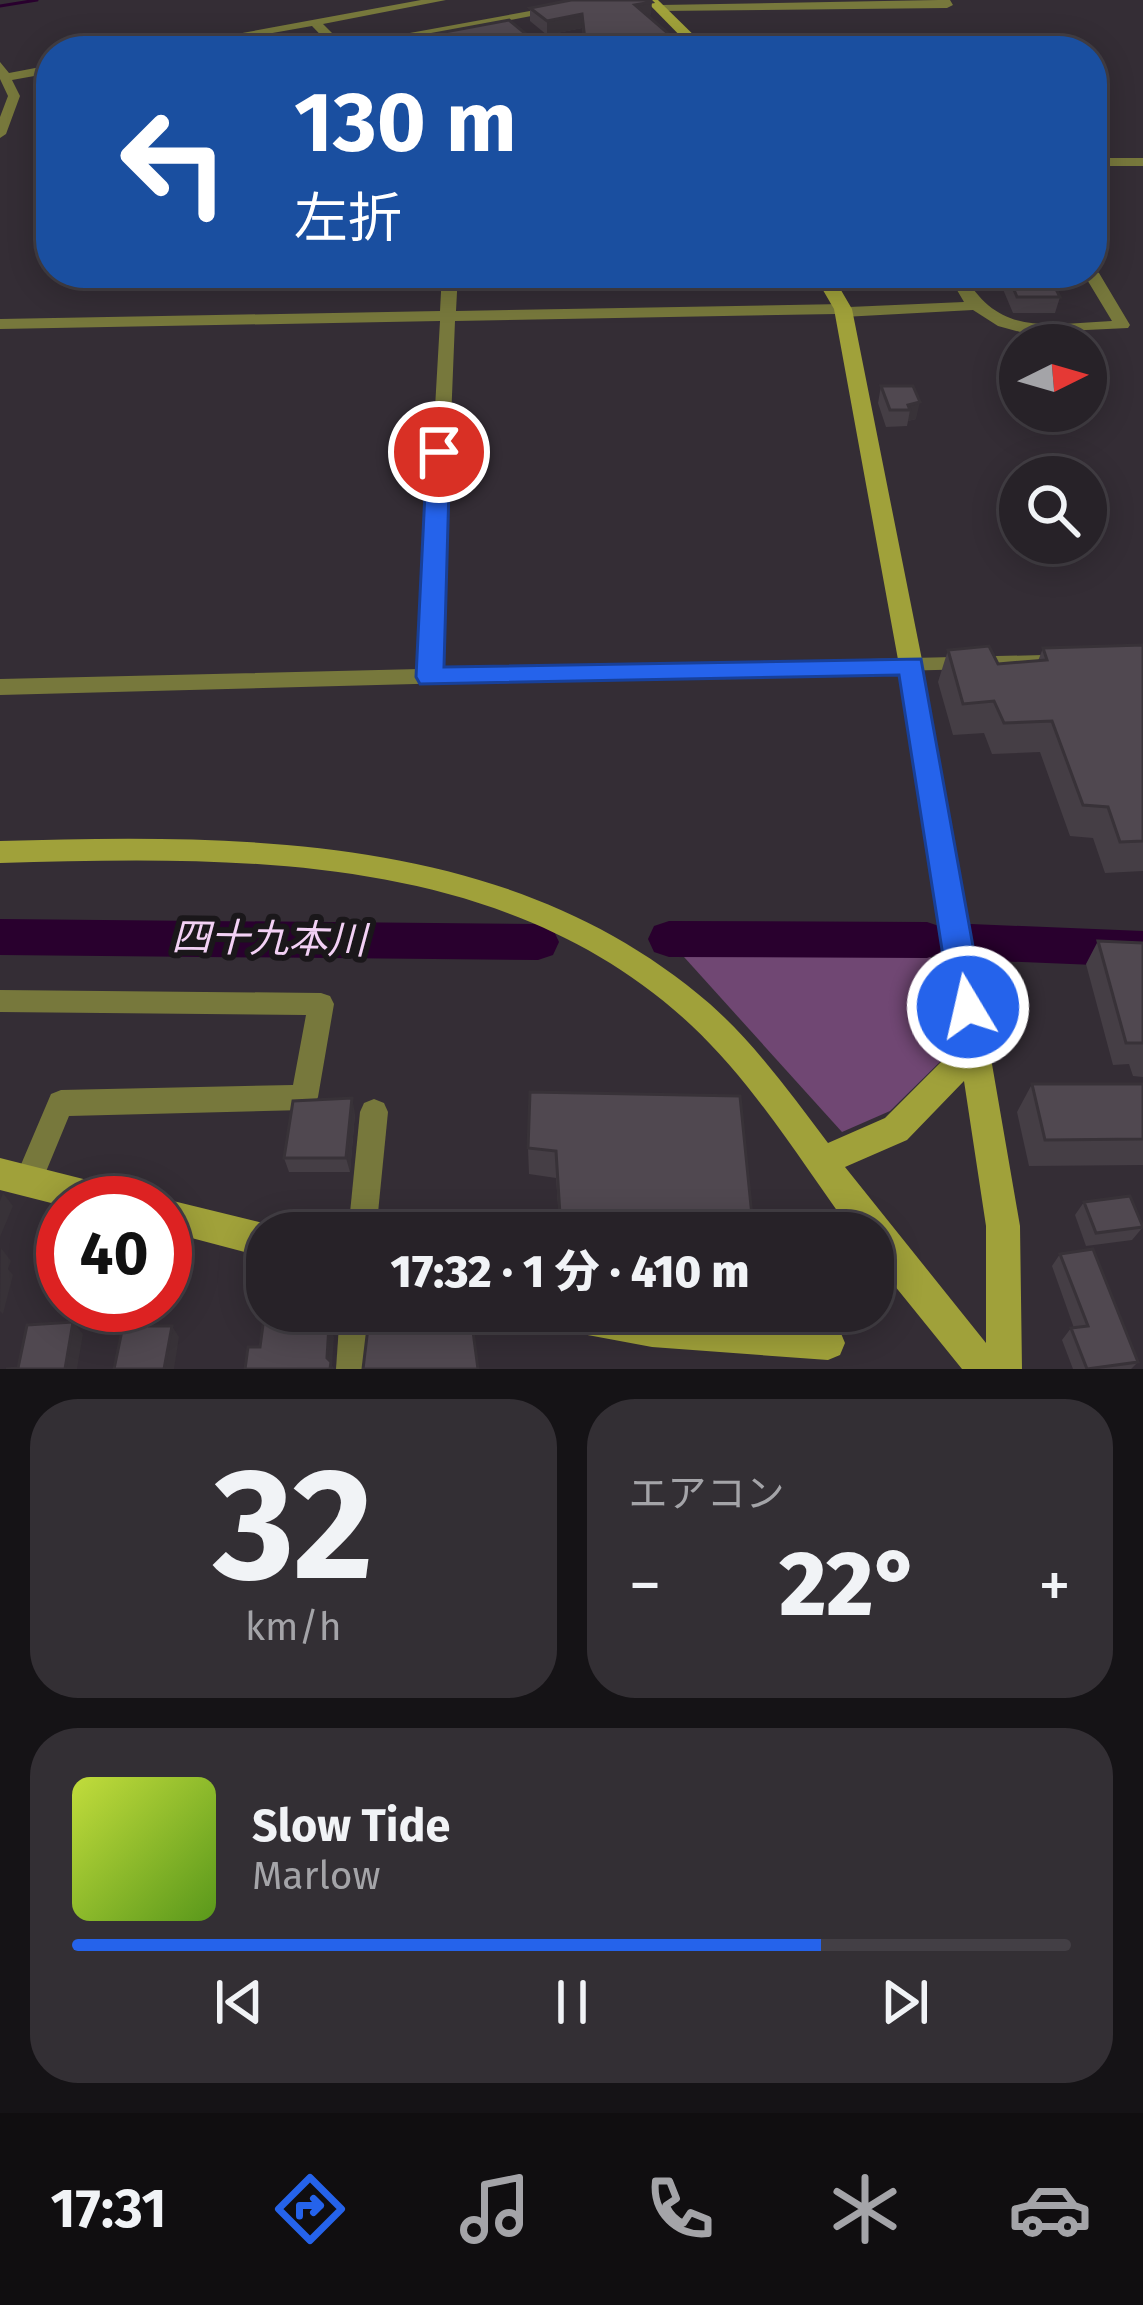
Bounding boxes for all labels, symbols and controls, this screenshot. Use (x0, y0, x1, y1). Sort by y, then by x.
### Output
text: 130 m (294, 72, 517, 173)
icon: left (96, 84, 252, 240)
text: 左折 (294, 187, 402, 251)
north arrow (999, 324, 1107, 432)
map controls (999, 324, 1107, 564)
pin (388, 401, 490, 503)
icon: arrive (406, 419, 472, 485)
button: search (999, 456, 1107, 564)
water label: 四十九本川 (171, 914, 371, 964)
position arrow (905, 944, 1031, 1070)
speed limit sign: 40 (36, 1176, 192, 1332)
text: 17:32 · 1 分 · 410 m (391, 1245, 749, 1299)
text: 32 (213, 1432, 373, 1619)
text: エアコン (629, 1471, 785, 1517)
text: 22° (779, 1531, 920, 1639)
text: − (629, 1546, 662, 1625)
text: + (1038, 1546, 1071, 1625)
text: km/h (245, 1604, 342, 1650)
text: Slow Tide (252, 1799, 450, 1853)
text: Marlow (252, 1853, 381, 1899)
icon: previous (206, 1969, 272, 2035)
icon: pause (539, 1969, 605, 2035)
icon: next (872, 1969, 938, 2035)
icon: directions (268, 2167, 352, 2251)
icon: music (453, 2167, 537, 2251)
icon: phone (638, 2167, 722, 2251)
icon: climate (823, 2167, 907, 2251)
icon: car (1008, 2167, 1092, 2251)
text: 17:31 (51, 2177, 167, 2241)

